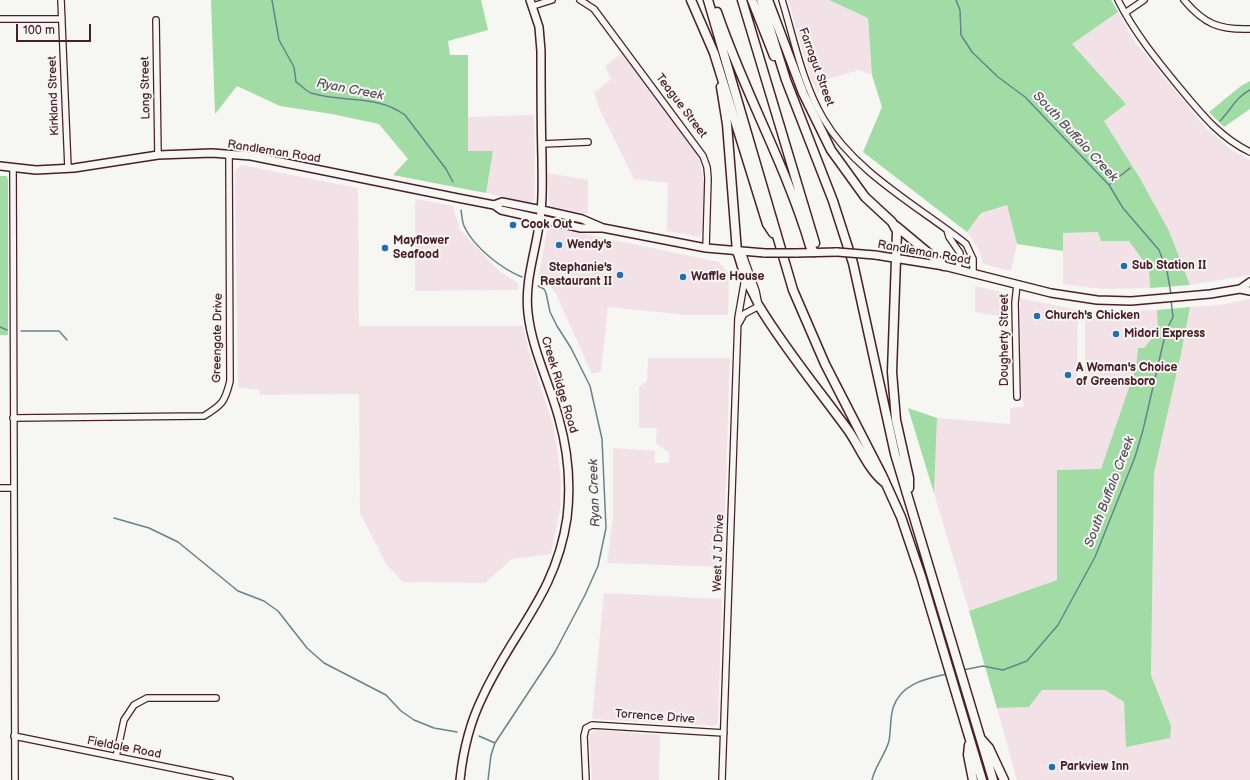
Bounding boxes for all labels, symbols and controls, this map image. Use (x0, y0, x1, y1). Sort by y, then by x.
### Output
scale bar (18, 16, 93, 42)
text: 100 m (23, 23, 55, 38)
street label: Farragut Street (795, 26, 837, 108)
street label: Kirkland Street (45, 56, 63, 136)
street label: Long Street (138, 56, 154, 120)
street label: Teague Street (652, 71, 710, 141)
water label: Ryan Creek (315, 76, 385, 104)
water label: South Buffalo Creek (1029, 89, 1121, 185)
street label: Randleman Road (226, 138, 322, 166)
place label: Cook Out (521, 218, 572, 232)
marker: Cook Out (508, 220, 518, 230)
place label: Mayflower Seafood (393, 234, 449, 262)
place label: Wendy's (567, 238, 612, 252)
street label: Randleman Road (876, 238, 972, 268)
marker: Wendy's (554, 240, 564, 250)
marker: Mayflower Seafood (380, 243, 390, 253)
place label: Sub Station II (1132, 259, 1206, 273)
place label: Stephanie's Restaurant II (540, 261, 612, 289)
marker: Sub Station II (1119, 261, 1129, 271)
marker: Stephanie's Restaurant II (615, 270, 625, 280)
place label: Waffle House (691, 270, 764, 284)
marker: Waffle House (678, 272, 688, 282)
street label: Greengate Drive (210, 293, 226, 383)
street label: Dougherty Street (998, 294, 1012, 386)
place label: Church's Chicken (1045, 309, 1140, 323)
marker: Church's Chicken (1032, 311, 1042, 321)
place label: Midori Express (1124, 327, 1205, 341)
marker: Midori Express (1111, 329, 1121, 339)
street label: Creek Ridge Road (537, 335, 581, 435)
place label: A Woman's Choice of Greensboro (1076, 361, 1177, 389)
marker: A Woman's Choice of Greensboro (1063, 370, 1073, 380)
water label: South Buffalo Creek (1082, 434, 1138, 550)
water label: Ryan Creek (586, 459, 604, 527)
street label: West J J Drive (710, 514, 728, 592)
street label: Torrence Drive (615, 707, 695, 727)
street label: Fieldale Road (86, 734, 162, 762)
place label: Parkview Inn (1060, 760, 1129, 774)
marker: Parkview Inn (1047, 762, 1057, 772)

